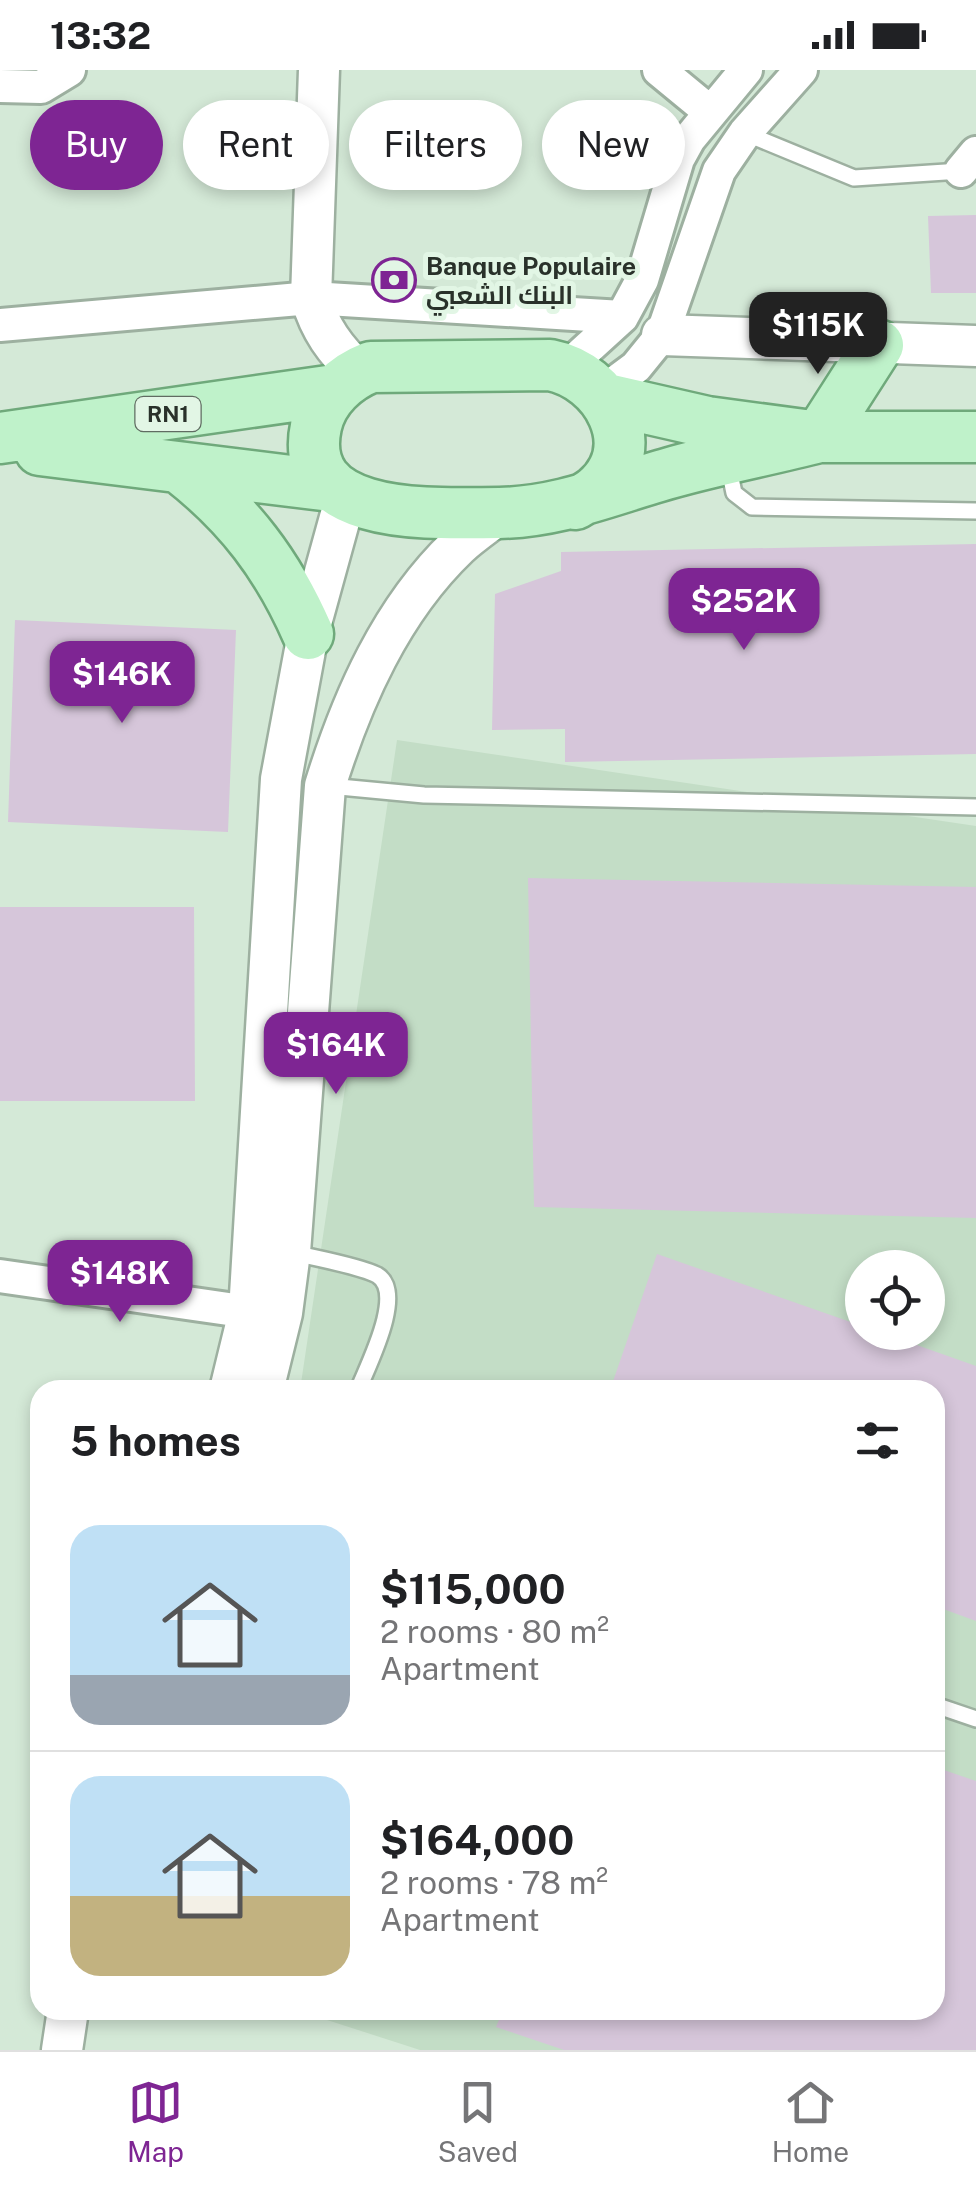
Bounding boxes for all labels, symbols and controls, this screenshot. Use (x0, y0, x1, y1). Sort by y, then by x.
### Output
text: 13:32 (50, 13, 151, 58)
chip: Buy (30, 100, 163, 190)
chip: Rent (183, 100, 329, 190)
chip: Filters (349, 100, 522, 190)
chip: New (542, 100, 685, 190)
place label: Banque Populaire البنك الشعبي (426, 251, 636, 316)
bank icon: Banque Populaire البنك الشعبي (371, 257, 417, 303)
pin: $115K (748, 292, 888, 377)
text: $115K (771, 306, 865, 343)
road number: RN1 (136, 397, 200, 431)
pin: $252K (674, 568, 814, 653)
text: $252K (691, 582, 797, 619)
pin: $146K (52, 641, 192, 726)
text: $146K (72, 655, 172, 692)
pin: $164K (266, 1012, 406, 1097)
text: $164K (286, 1026, 386, 1063)
pin: $148K (50, 1240, 190, 1325)
map controls (845, 1250, 945, 1350)
button: locate (845, 1250, 945, 1350)
text: $148K (70, 1254, 170, 1291)
icon: filters (850, 1413, 905, 1468)
text: 5 homes (70, 1416, 241, 1465)
text: $115,000 (380, 1564, 565, 1613)
icon: home (150, 1565, 270, 1685)
text: 2 rooms · 80 m² (380, 1613, 609, 1650)
text: Apartment (380, 1650, 540, 1687)
text: $164,000 (380, 1815, 574, 1864)
icon: home (150, 1816, 270, 1936)
text: 2 rooms · 78 m² (380, 1864, 608, 1901)
text: Apartment (380, 1901, 540, 1938)
tab: Map (127, 2075, 184, 2168)
tab: Saved (438, 2075, 518, 2168)
tab: Home (772, 2075, 849, 2168)

